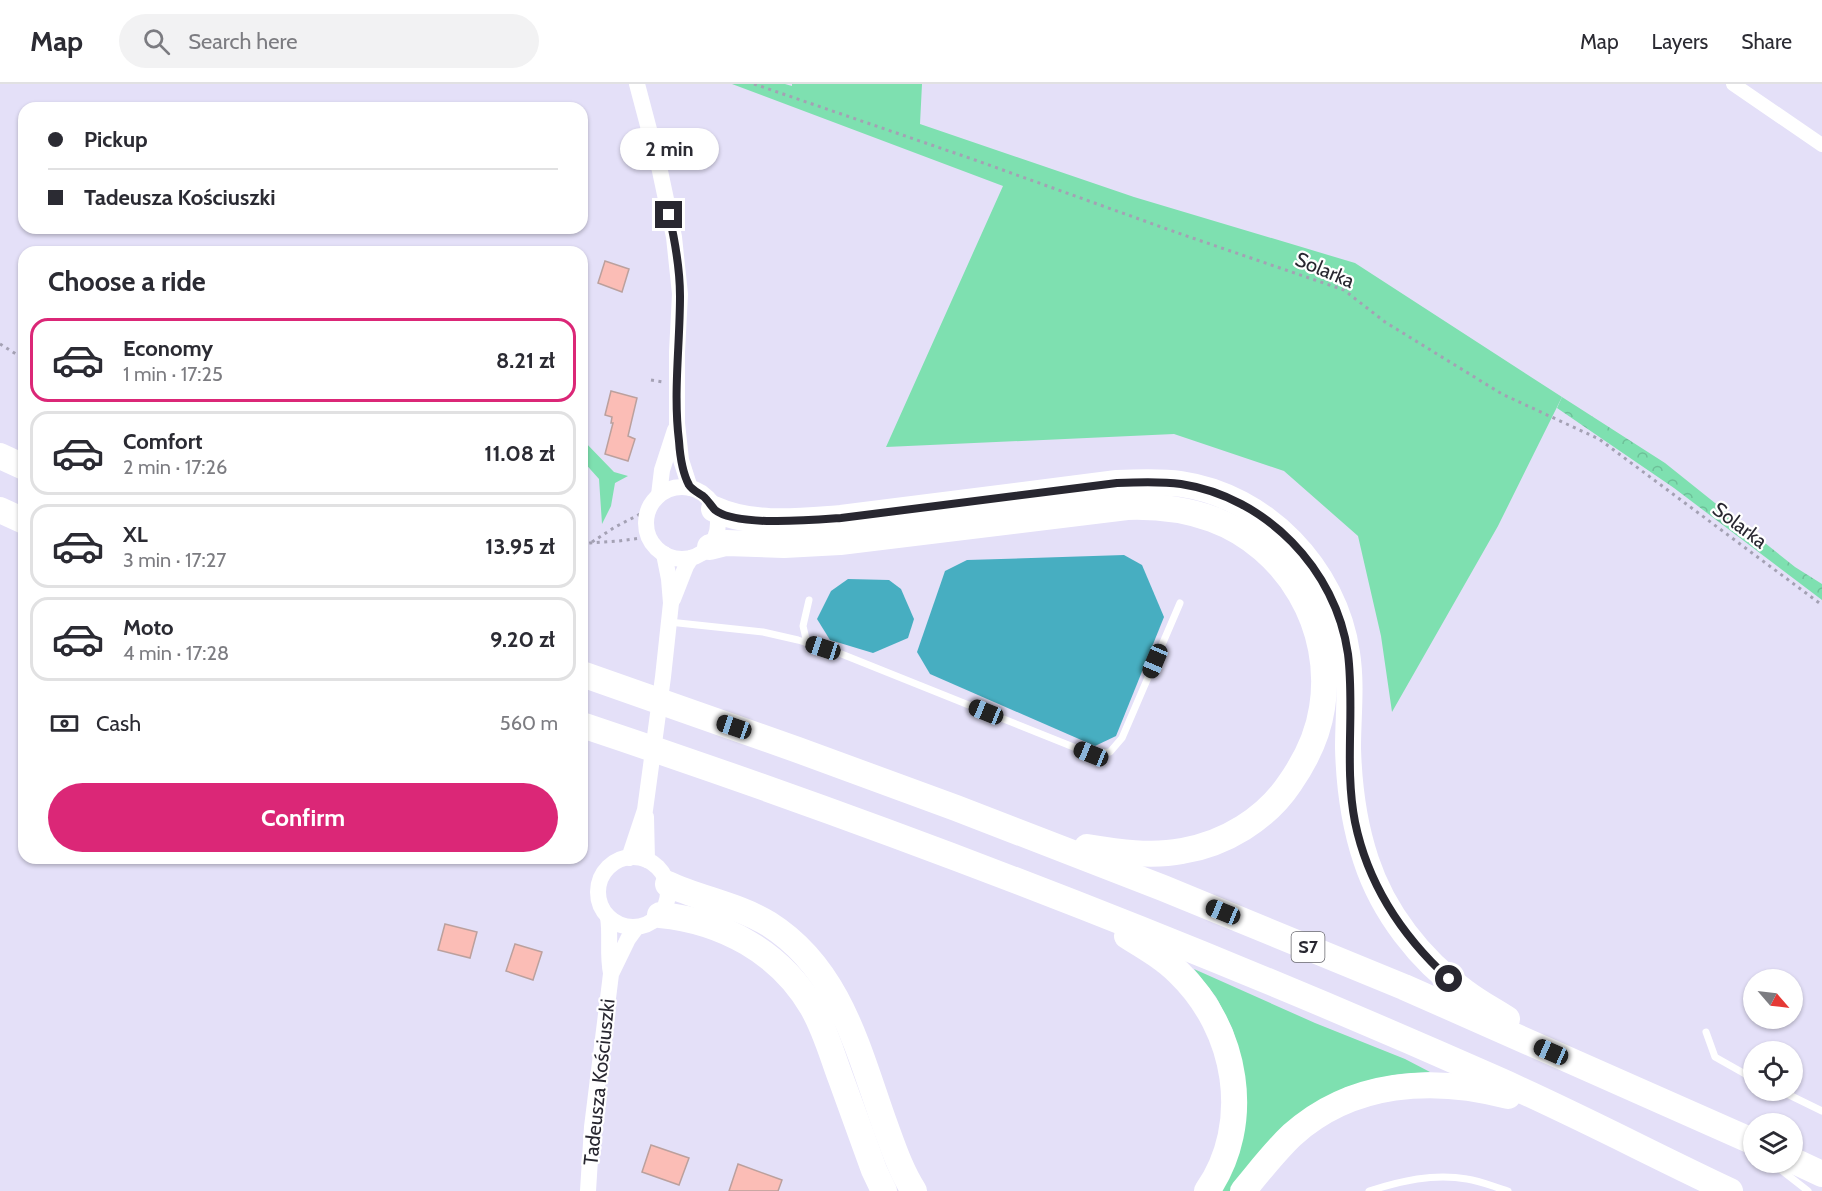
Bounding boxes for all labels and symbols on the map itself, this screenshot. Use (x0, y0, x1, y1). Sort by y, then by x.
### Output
callout: 2 min (620, 128, 718, 170)
route end (655, 201, 682, 228)
street label: Solarka (1292, 247, 1358, 293)
street label: Solarka (1708, 497, 1772, 553)
car (803, 634, 843, 662)
car (1140, 641, 1170, 681)
car (966, 697, 1006, 727)
car (714, 713, 754, 741)
car (1071, 739, 1111, 769)
car (1203, 897, 1243, 927)
road number: S7 (1292, 932, 1324, 962)
route start (1435, 965, 1462, 992)
north arrow (1743, 969, 1803, 1029)
street label: Tadeusza Kościuszki (578, 998, 620, 1166)
car (1531, 1036, 1571, 1068)

